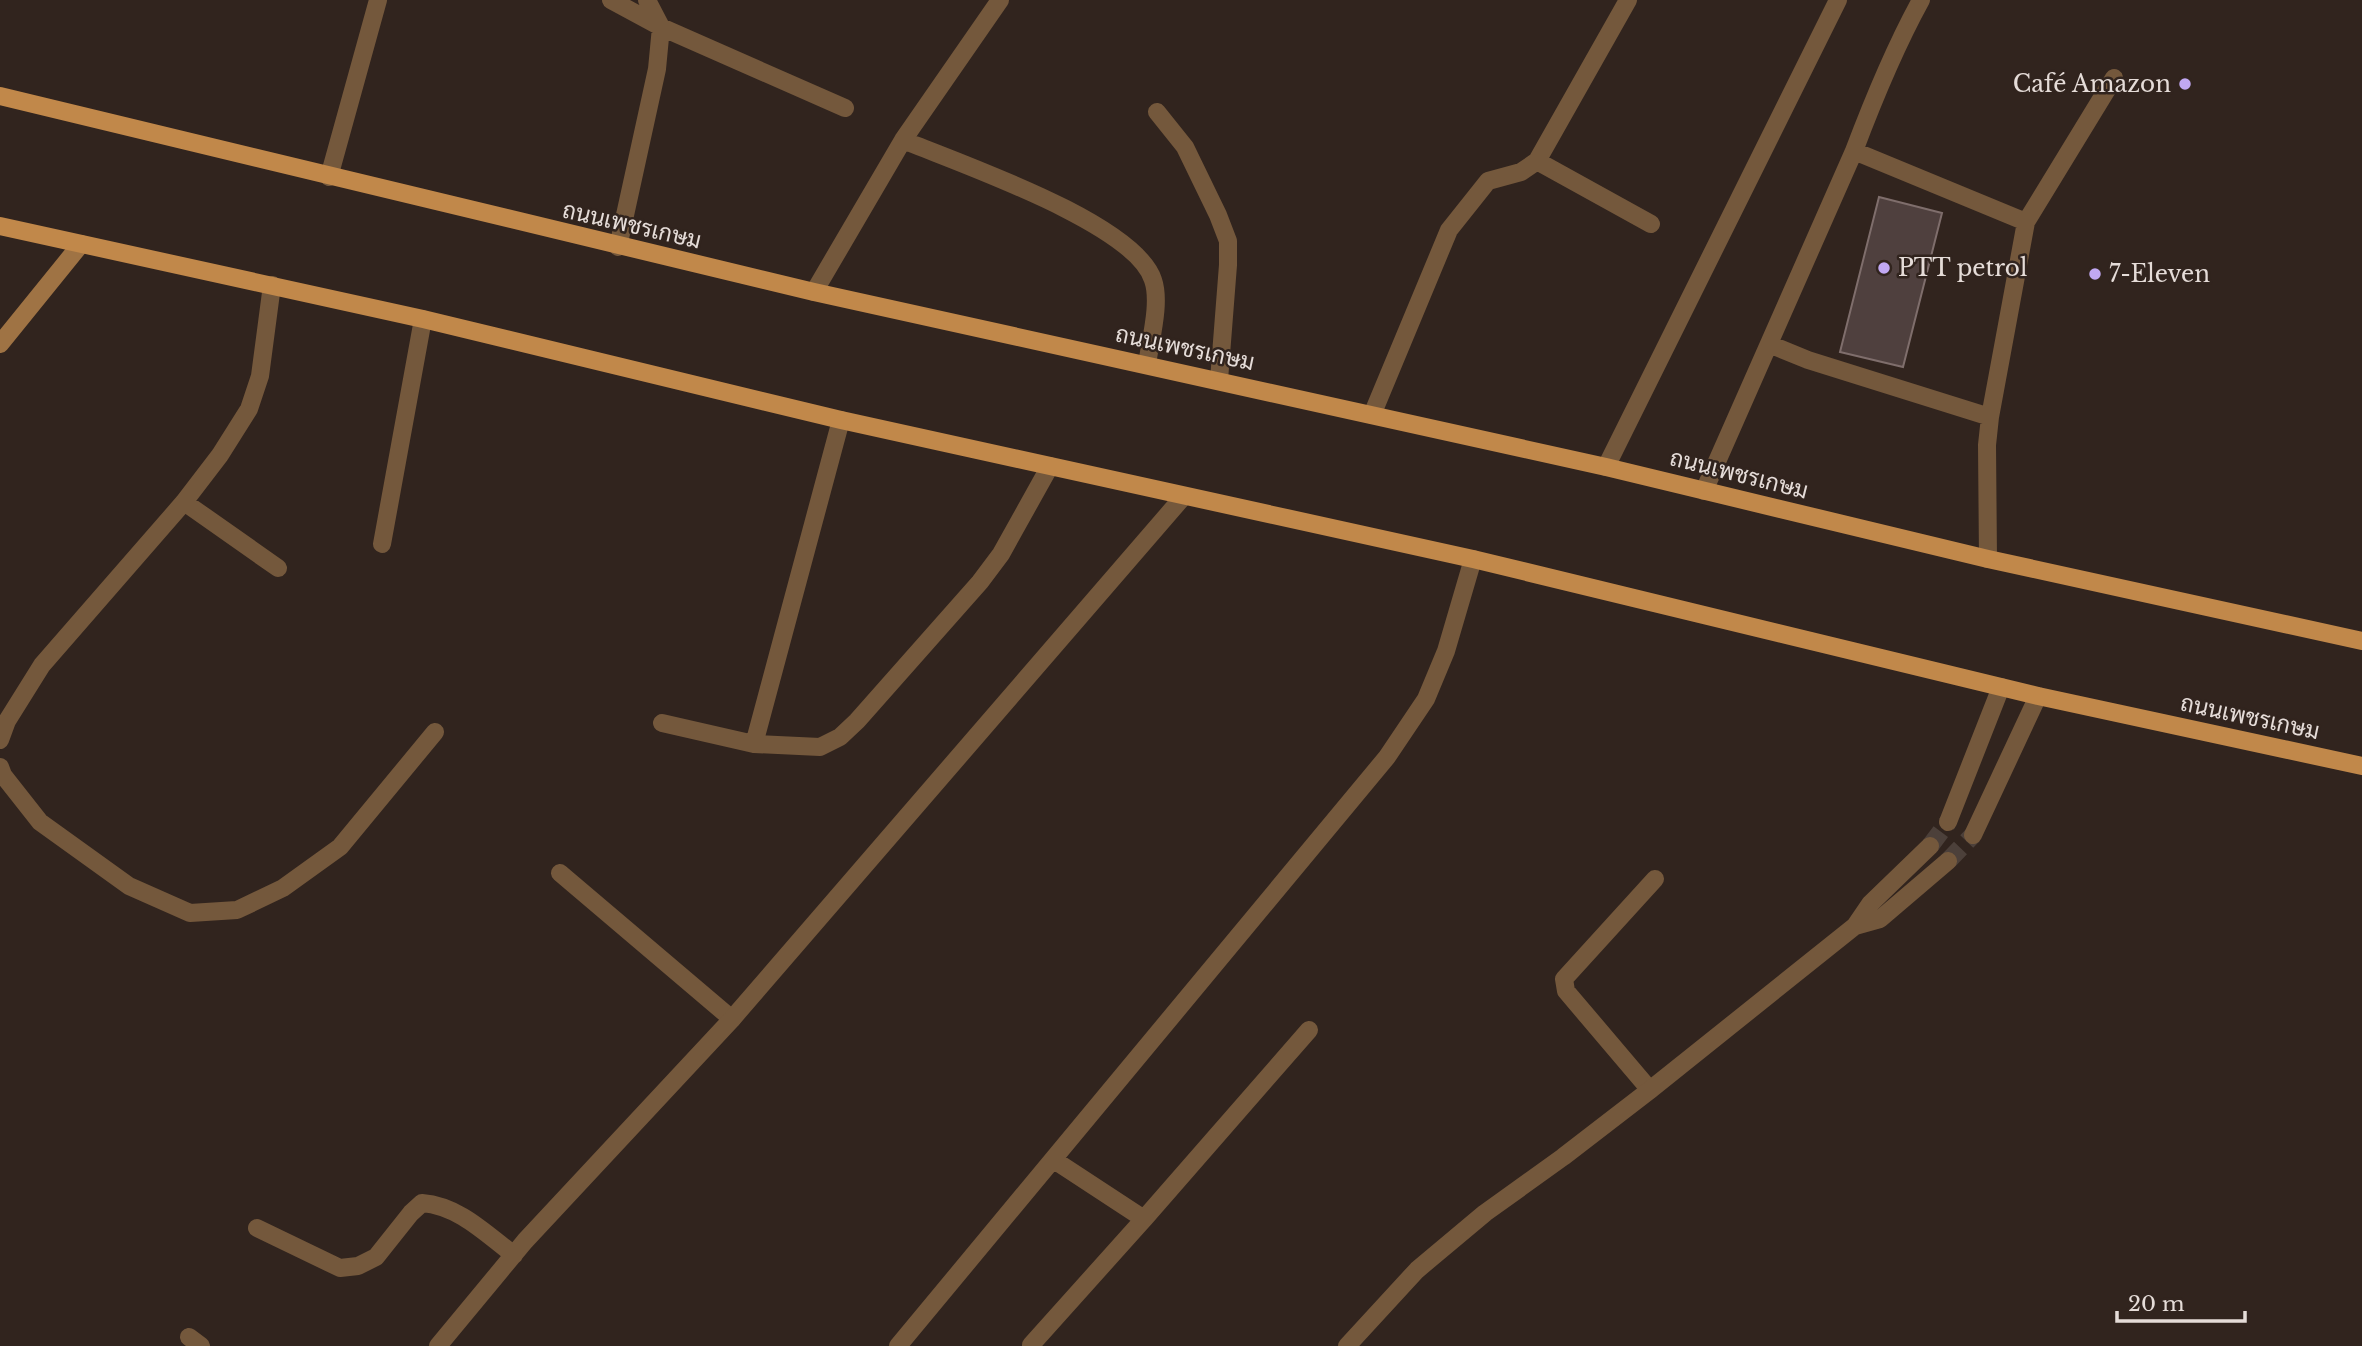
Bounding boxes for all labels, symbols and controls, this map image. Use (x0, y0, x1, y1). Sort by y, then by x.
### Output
place label: Café Amazon (2013, 70, 2171, 98)
marker: Café Amazon (2177, 76, 2193, 92)
street label: ถนนเพชรเกษม (560, 195, 704, 255)
place label: PTT petrol (1898, 254, 2027, 282)
marker: PTT petrol (1876, 260, 1892, 276)
place label: 7-Eleven (2109, 260, 2210, 288)
marker: 7-Eleven (2087, 266, 2103, 282)
street label: ถนนเพชรเกษม (1113, 320, 1257, 376)
street label: ถนนเพชรเกษม (1667, 443, 1811, 505)
street label: ถนนเพชรเกษม (2178, 689, 2322, 745)
scale bar (2117, 1280, 2245, 1324)
text: 20 m (2128, 1291, 2185, 1317)

